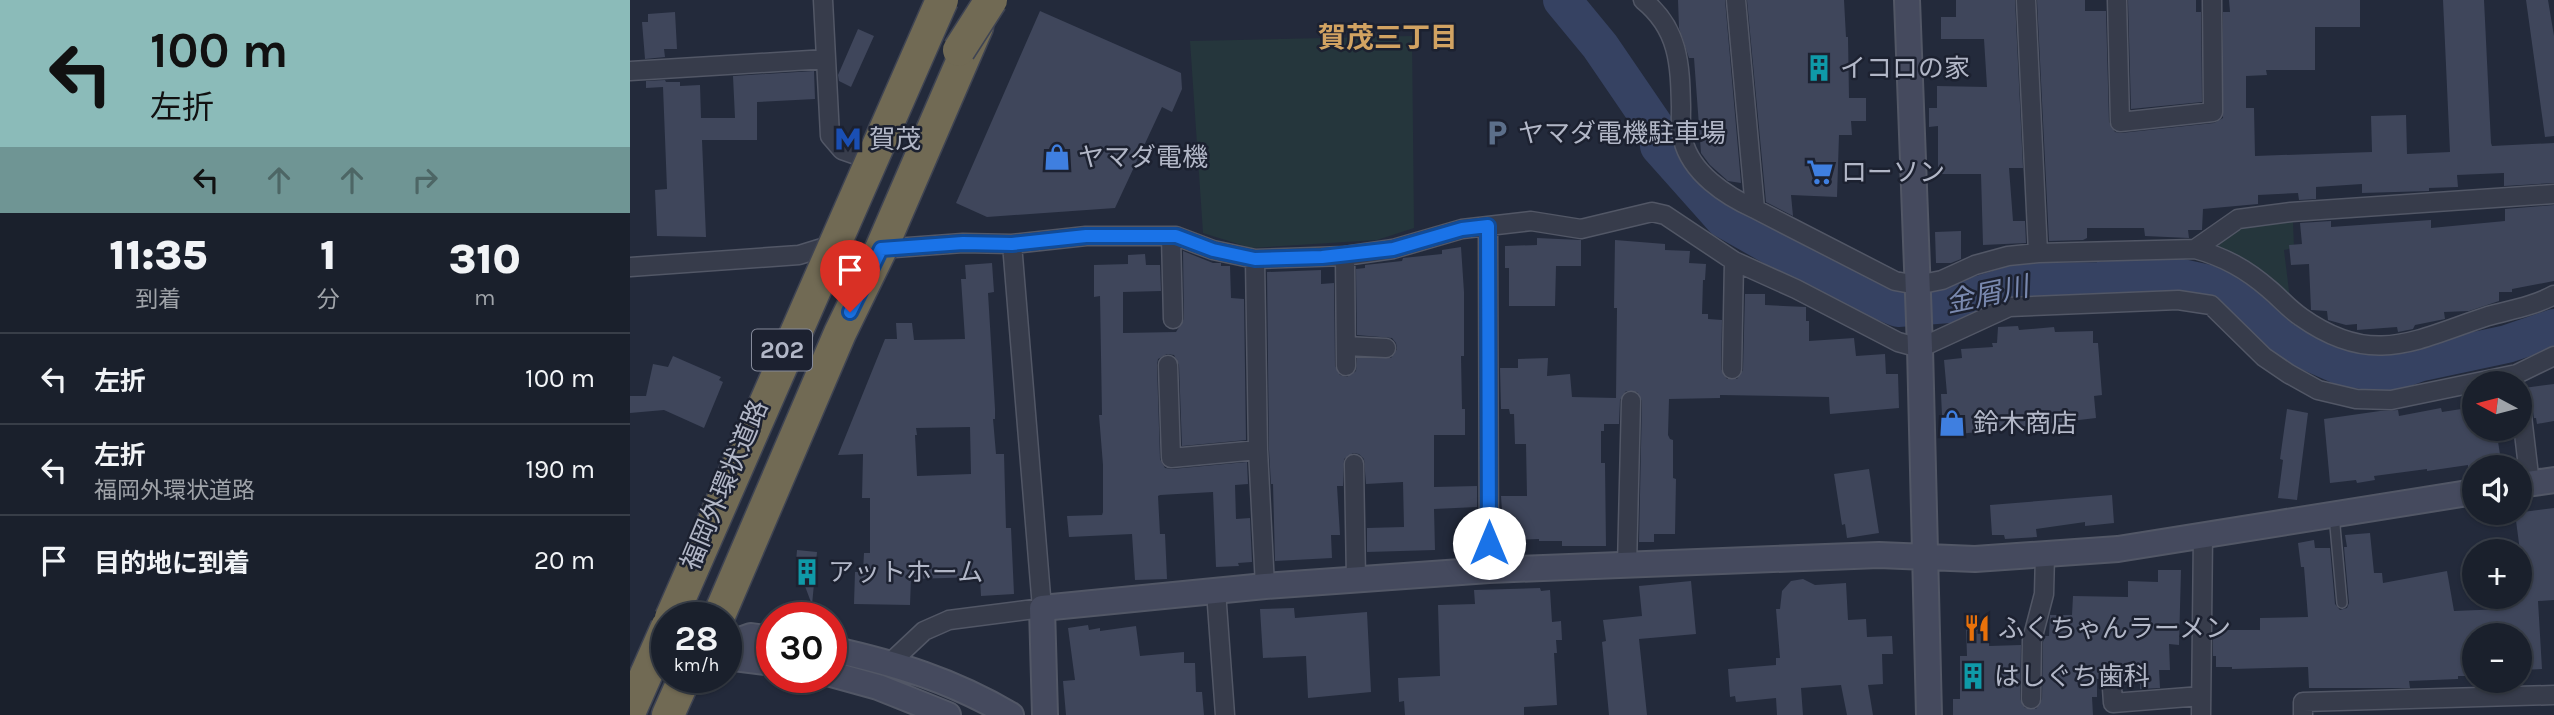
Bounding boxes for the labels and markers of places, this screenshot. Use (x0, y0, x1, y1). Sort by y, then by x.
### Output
building icon: イコロの家 (1804, 53, 1834, 83)
place label: イコロの家 (1840, 53, 1970, 84)
parking icon: ヤマダ電機駐車場 (1482, 118, 1512, 148)
place label: ヤマダ電機駐車場 (1518, 118, 1726, 149)
metro station icon: 賀茂 (833, 124, 863, 154)
place label: 賀茂 (869, 124, 921, 155)
shop icon: ヤマダ電機 (1042, 142, 1072, 172)
place label: ヤマダ電機 (1078, 142, 1208, 173)
supermarket icon: ローソン (1805, 157, 1835, 187)
place label: ローソン (1841, 157, 1945, 188)
pin (820, 240, 880, 312)
shop icon: 鈴木商店 (1937, 408, 1967, 438)
place label: 鈴木商店 (1973, 408, 2077, 439)
building icon: アットホーム (792, 557, 822, 587)
place label: アットホーム (828, 557, 983, 588)
restaurant icon: ふくちゃんラーメン (1962, 613, 1992, 643)
place label: ふくちゃんラーメン (1998, 613, 2231, 644)
building icon: はしぐち歯科 (1958, 661, 1988, 691)
place label: はしぐち歯科 (1994, 661, 2150, 692)

